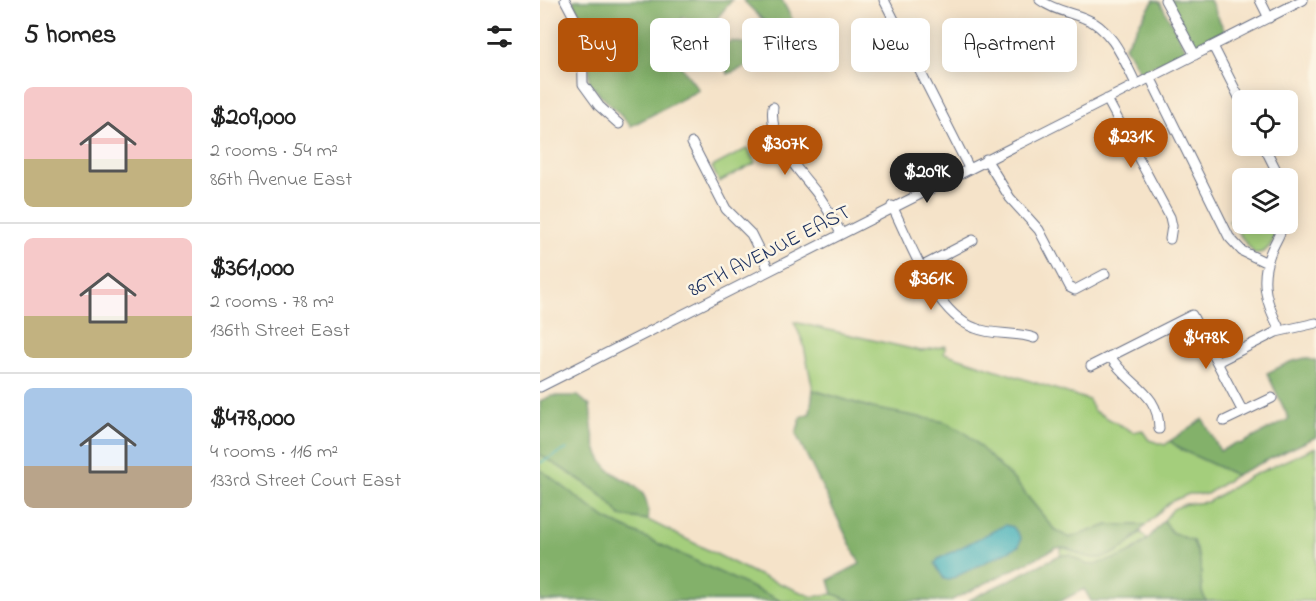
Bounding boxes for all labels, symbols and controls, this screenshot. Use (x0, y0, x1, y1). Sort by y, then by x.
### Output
text: 5 homes (24, 17, 116, 55)
chip: Buy (558, 18, 638, 72)
chip: Rent (650, 18, 730, 72)
chip: Filters (742, 18, 839, 72)
chip: New (851, 18, 930, 72)
chip: Apartment (942, 18, 1077, 72)
icon: filters (483, 20, 516, 53)
map controls (1232, 90, 1298, 234)
button: locate (1232, 90, 1298, 156)
text: $209,000 (210, 99, 296, 137)
icon: home (72, 111, 144, 183)
pin: $231K (1089, 118, 1173, 169)
text: $231K (1108, 123, 1154, 152)
pin: $307K (743, 125, 827, 176)
text: $307K (762, 130, 808, 159)
text: 2 rooms · 54 m² (210, 137, 338, 166)
pin: $209K (885, 153, 969, 204)
text: $209K (904, 158, 950, 187)
text: 86th Avenue East (210, 166, 352, 195)
button: layers (1232, 168, 1298, 234)
street label: 86TH AVENUE EAST (683, 198, 856, 306)
text: $361,000 (210, 250, 294, 288)
pin: $361K (889, 260, 973, 311)
icon: home (72, 262, 144, 334)
text: $361K (908, 265, 954, 294)
text: 2 rooms · 78 m² (210, 288, 334, 317)
text: 136th Street East (210, 317, 350, 346)
pin: $478K (1164, 319, 1248, 370)
text: $478K (1183, 324, 1229, 353)
text: $478,000 (210, 400, 295, 438)
icon: home (72, 412, 144, 484)
text: 4 rooms · 116 m² (210, 438, 338, 467)
text: 133rd Street Court East (210, 467, 401, 496)

